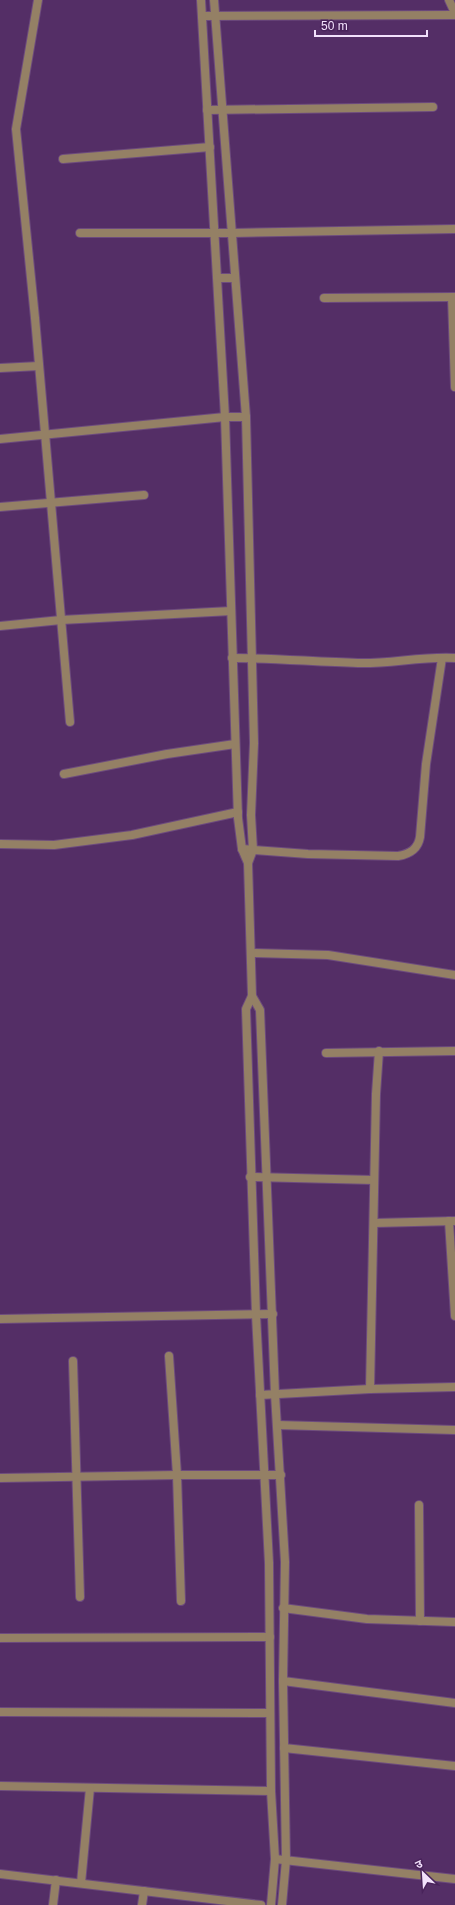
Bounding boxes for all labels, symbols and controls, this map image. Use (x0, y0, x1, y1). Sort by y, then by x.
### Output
scale bar (315, 12, 427, 38)
text: 50 m (321, 19, 348, 33)
north arrow (403, 1853, 443, 1893)
text: उ (413, 1857, 425, 1871)

